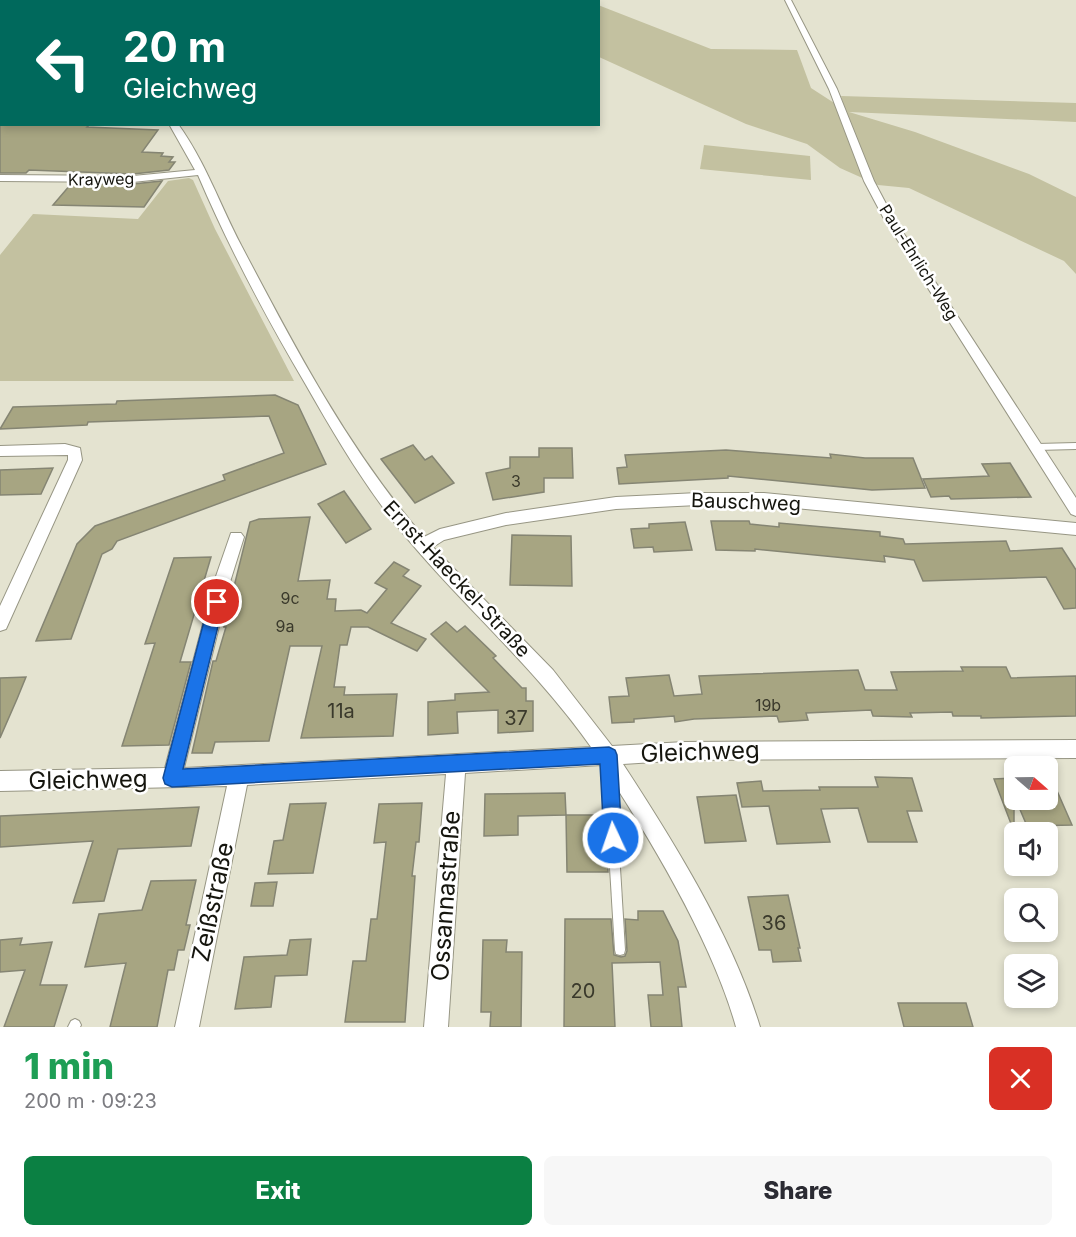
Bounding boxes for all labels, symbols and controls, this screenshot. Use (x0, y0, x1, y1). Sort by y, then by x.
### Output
text: 20 m (123, 21, 226, 72)
icon: left (24, 24, 102, 102)
text: Gleichweg (123, 72, 257, 105)
street label: Krayweg (68, 168, 134, 190)
street label: Paul-Ehrlich-Weg (875, 201, 963, 323)
house number: 3 (511, 471, 521, 491)
street label: Bauschweg (691, 488, 801, 516)
street label: Ernst-Haeckel-Straße (378, 496, 536, 662)
pin (191, 576, 242, 627)
icon: arrive (200, 585, 233, 618)
house number: 9c (280, 588, 300, 608)
house number: 9a (276, 616, 294, 636)
house number: 19b (755, 695, 781, 715)
house number: 11a (327, 699, 355, 723)
house number: 37 (504, 706, 528, 730)
street label: Gleichweg (640, 735, 760, 768)
north arrow (1004, 756, 1058, 810)
map controls (1004, 756, 1058, 1008)
street label: Gleichweg (28, 764, 148, 795)
position arrow (581, 806, 645, 870)
street label: Ossannastraße (425, 810, 466, 982)
button: sound (1004, 822, 1058, 876)
street label: Zeißstraße (186, 839, 239, 964)
button: search (1004, 888, 1058, 942)
house number: 36 (762, 911, 786, 935)
button: layers (1004, 954, 1058, 1008)
house number: 20 (571, 979, 595, 1003)
text: 1 min (24, 1044, 114, 1088)
button: close (989, 1047, 1052, 1110)
text: 200 m · 09:23 (24, 1089, 157, 1113)
button: Exit (24, 1156, 532, 1225)
button: Share (544, 1156, 1052, 1225)

